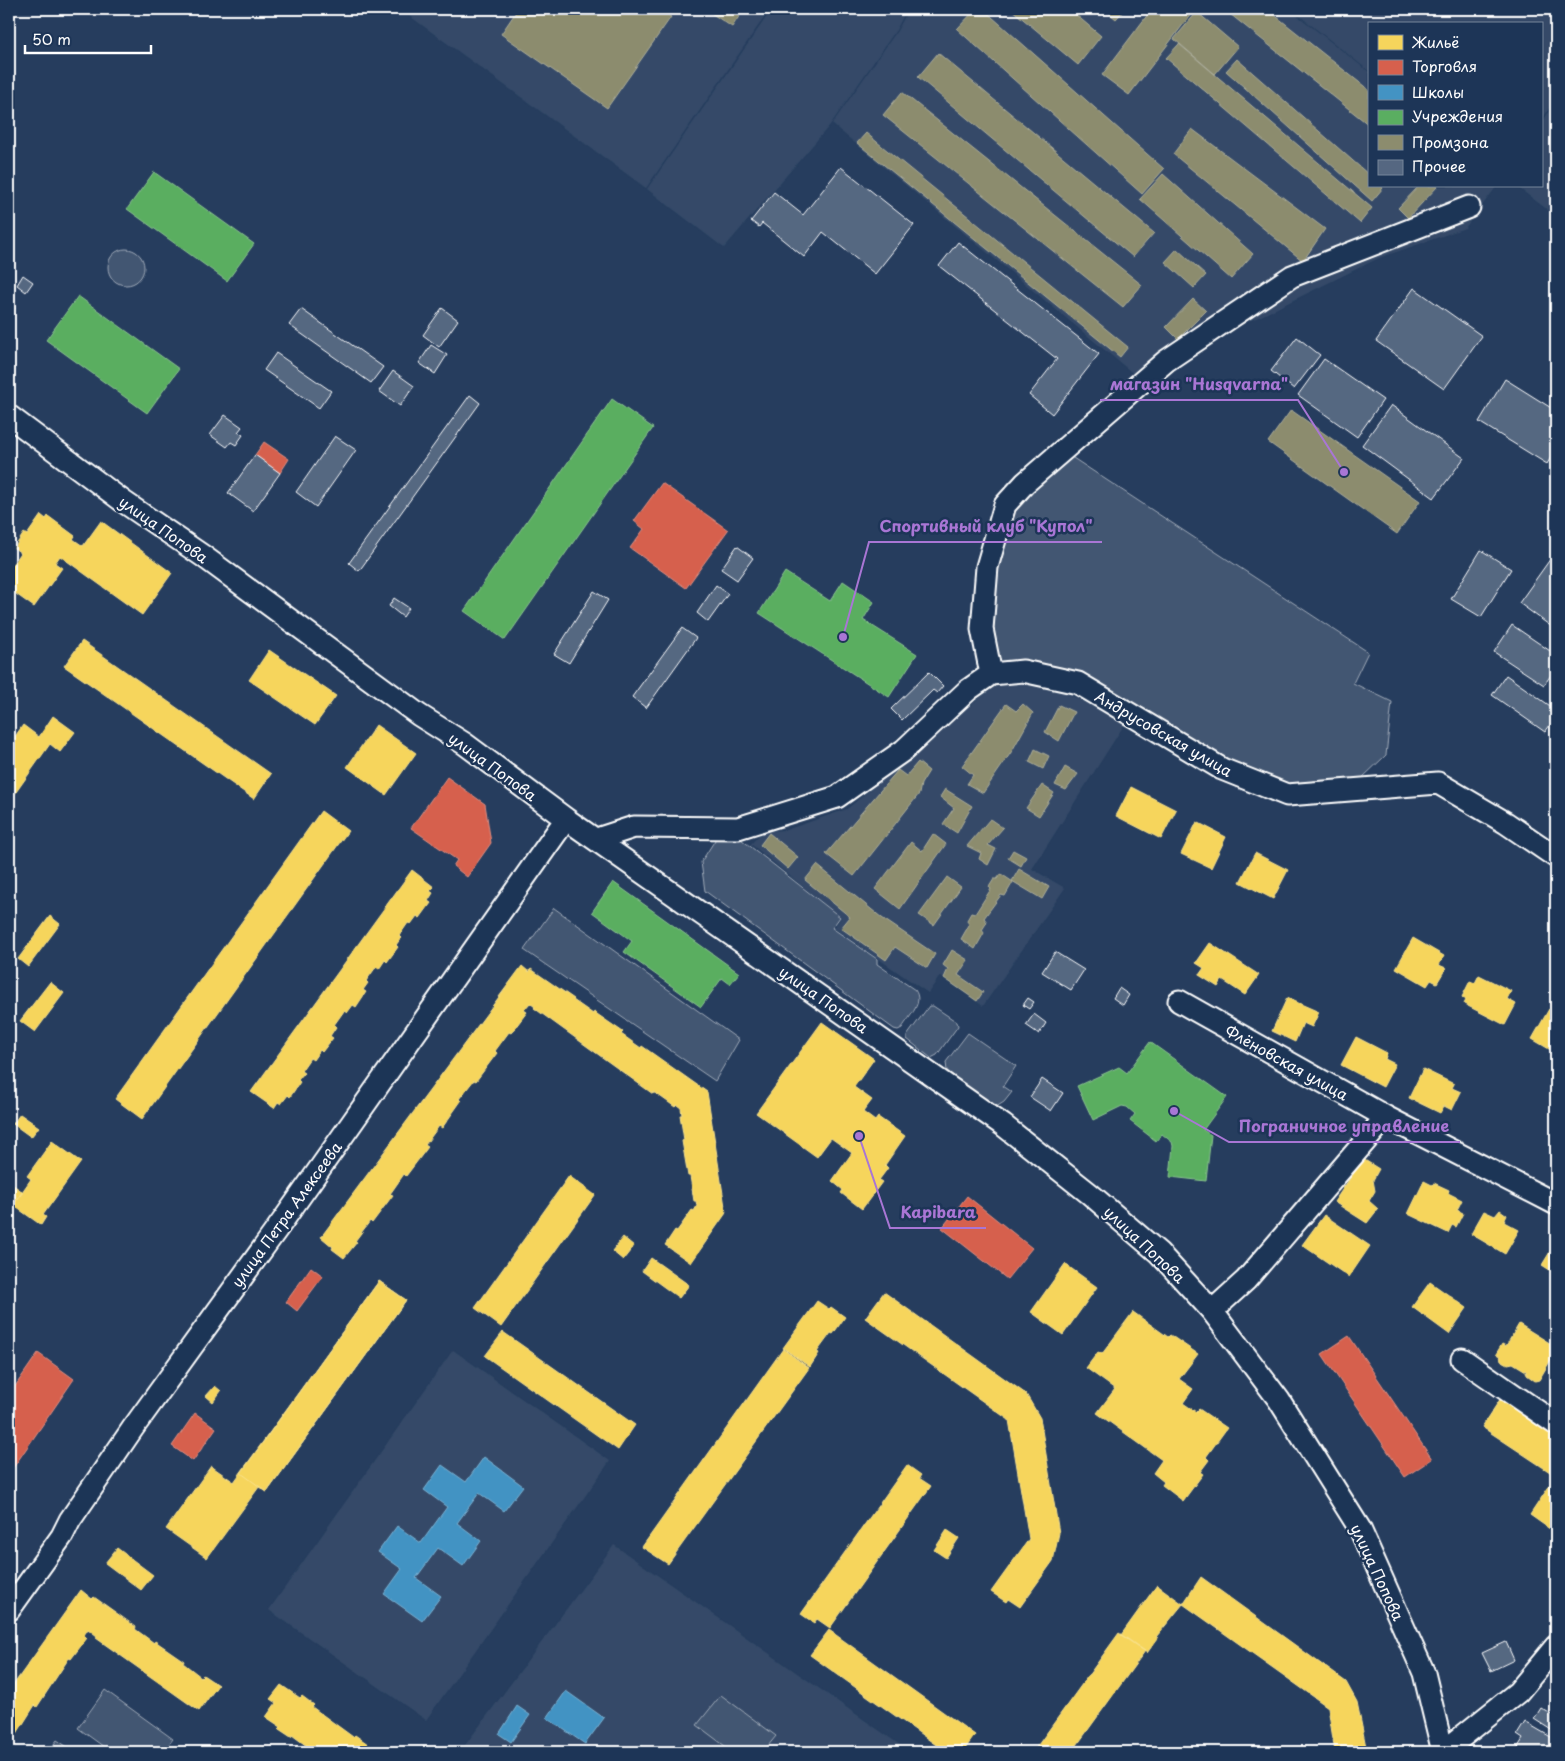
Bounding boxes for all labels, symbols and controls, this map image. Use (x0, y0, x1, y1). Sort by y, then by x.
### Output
scale bar (25, 22, 151, 54)
legend (1368, 22, 1542, 188)
text: 50 m (32, 27, 71, 50)
text: Жильё (1411, 30, 1459, 53)
text: Торговля (1412, 54, 1477, 77)
text: Школы (1412, 80, 1464, 103)
text: Учреждения (1412, 104, 1503, 127)
text: Промзона (1412, 130, 1489, 153)
text: Прочее (1412, 154, 1466, 177)
callout: магазин "Husqvarna" (1100, 369, 1298, 400)
text: магазин "Husqvarna" (1110, 371, 1288, 395)
street label: улица Попова (115, 490, 214, 569)
callout: Спортивный клуб "Купол" (869, 511, 1102, 542)
text: Спортивный клуб "Купол" (879, 513, 1093, 537)
street label: Андрусовская улица (1091, 684, 1237, 782)
street label: улица Попова (444, 726, 542, 806)
street label: улица Попова (775, 960, 874, 1039)
street label: Флёновская улица (1221, 1019, 1353, 1106)
callout: Пограничное управление (1229, 1111, 1460, 1142)
text: Пограничное управление (1239, 1113, 1450, 1137)
street label: улица Петра Алексеева (225, 1136, 347, 1292)
callout: Kapibara (890, 1197, 986, 1228)
text: Kapibara (900, 1199, 976, 1223)
street label: улица Попова (1099, 1200, 1191, 1288)
street label: улица Попова (1346, 1520, 1411, 1625)

